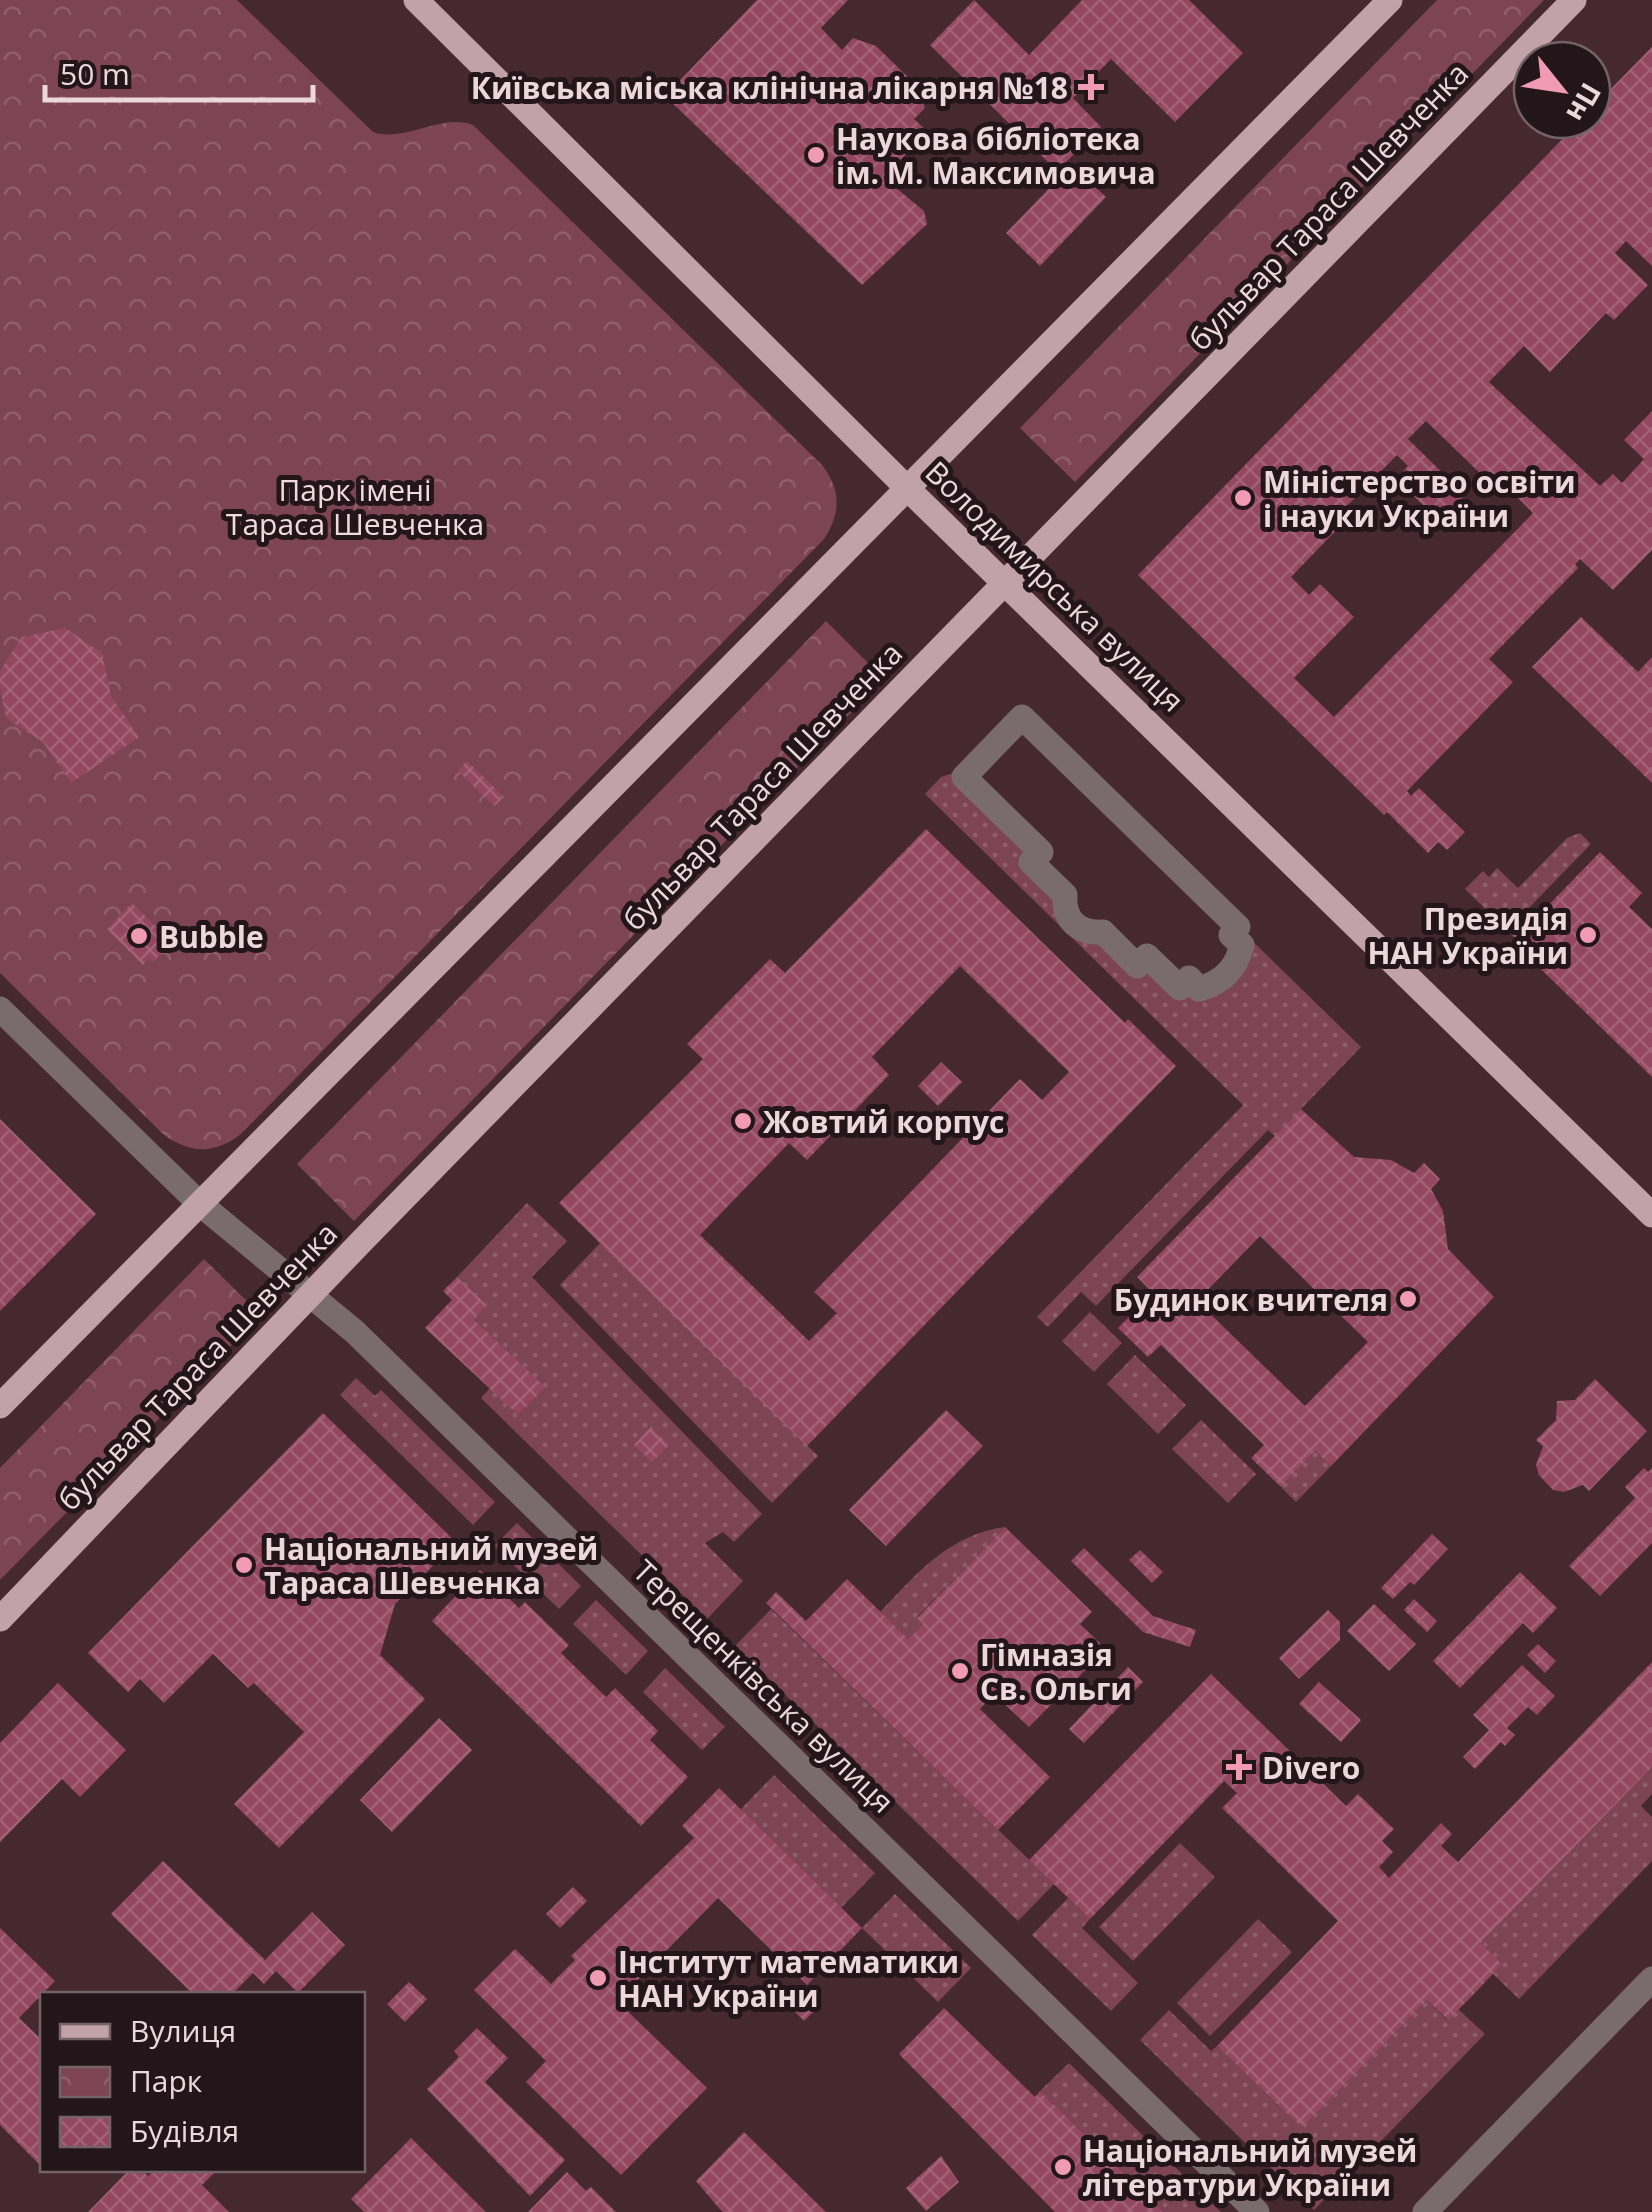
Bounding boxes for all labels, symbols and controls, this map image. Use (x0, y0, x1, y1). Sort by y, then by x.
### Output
scale bar (45, 40, 312, 102)
north arrow (1512, 40, 1612, 140)
text: 50 m (60, 53, 130, 94)
street label: бульвар Тараса Шевченка (1179, 53, 1477, 359)
place label: Київська міська клінічна лікарня №18 (471, 67, 1068, 108)
marker: Київська міська клінічна лікарня №18 (1078, 74, 1104, 100)
text: Пн (1558, 76, 1611, 130)
place label: Наукова бібліотека ім. М. Максимовича (836, 118, 1156, 193)
marker: Наукова бібліотека ім. М. Максимовича (805, 144, 827, 166)
street label: Володимирська вулиця (917, 452, 1193, 720)
place label: Міністерство освіти і науки України (1263, 461, 1576, 536)
park label: Парк імені Тараса Шевченка (226, 469, 484, 544)
marker: Міністерство освіти і науки України (1232, 487, 1254, 509)
street label: бульвар Тараса Шевченка (613, 633, 911, 939)
place label: Президія НАН України (1367, 898, 1568, 973)
place label: Bubble (159, 916, 264, 957)
marker: Президія НАН України (1577, 924, 1599, 946)
marker: Bubble (128, 925, 150, 947)
place label: Жовтий корпус (763, 1101, 1005, 1142)
marker: Жовтий корпус (732, 1110, 754, 1132)
street label: бульвар Тараса Шевченка (48, 1213, 346, 1519)
place label: Будинок вчителя (1114, 1279, 1388, 1320)
marker: Будинок вчителя (1397, 1288, 1419, 1310)
place label: Національний музей Тараса Шевченка (264, 1528, 598, 1603)
street label: Терещенківська вулиця (625, 1551, 903, 1821)
marker: Національний музей Тараса Шевченка (233, 1554, 255, 1576)
place label: Гімназія Св. Ольги (980, 1634, 1132, 1709)
marker: Гімназія Св. Ольги (949, 1660, 971, 1682)
place label: Divero (1262, 1747, 1360, 1788)
marker: Divero (1226, 1754, 1252, 1780)
place label: Інститут математики НАН України (618, 1941, 959, 2016)
marker: Інститут математики НАН України (587, 1967, 609, 1989)
legend (40, 1992, 365, 2172)
text: Вулиця (130, 2010, 236, 2051)
text: Парк (130, 2060, 203, 2101)
text: Будівля (130, 2110, 239, 2151)
place label: Національний музей літератури України (1083, 2130, 1417, 2205)
marker: Національний музей літератури України (1052, 2156, 1074, 2178)

